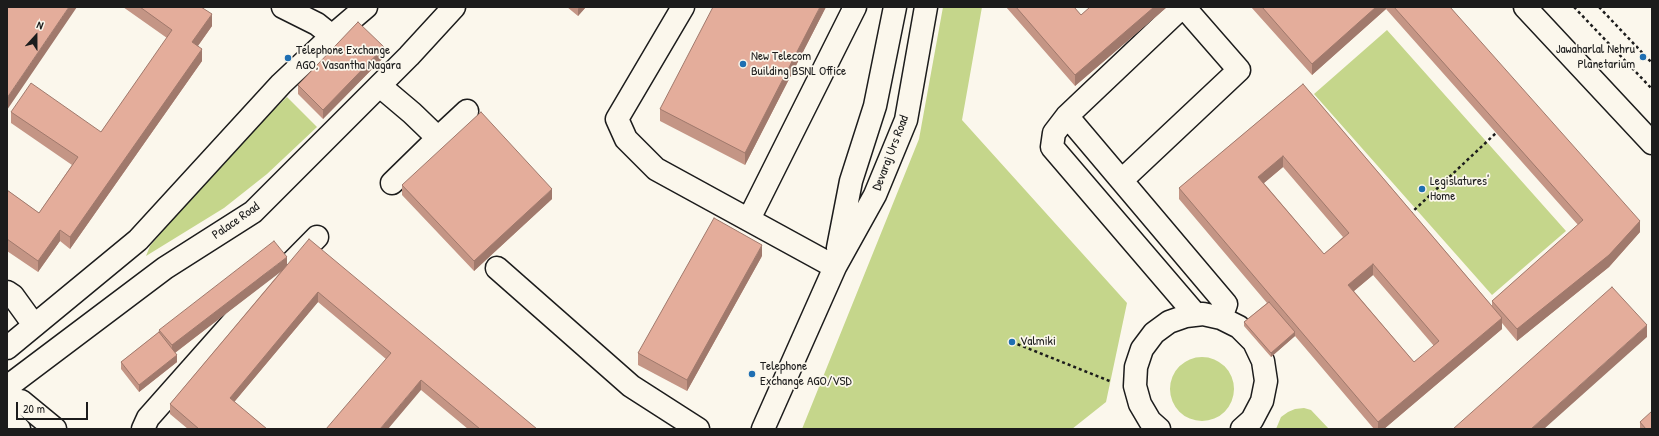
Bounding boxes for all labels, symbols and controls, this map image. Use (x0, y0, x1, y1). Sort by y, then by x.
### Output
north arrow (16, 16, 56, 56)
text: N (35, 17, 46, 32)
place label: Jawaharlal Nehru Planetarium (1556, 42, 1635, 73)
place label: Telephone Exchange AGO, Vasantha Nagara (296, 43, 401, 74)
place label: New Telecom Building BSNL Office (751, 49, 846, 80)
marker: Jawaharlal Nehru Planetarium (1638, 52, 1648, 62)
marker: Telephone Exchange AGO, Vasantha Nagara (283, 53, 293, 63)
marker: New Telecom Building BSNL Office (738, 59, 748, 69)
street label: Devaraj Urs Road (870, 113, 912, 193)
place label: Legislatures' Home (1430, 174, 1489, 205)
marker: Legislatures' Home (1417, 184, 1427, 194)
street label: Palace Road (209, 199, 263, 243)
place label: Valmiki (1020, 334, 1056, 350)
marker: Valmiki (1007, 337, 1017, 347)
place label: Telephone Exchange AGO/VSD (760, 359, 852, 390)
marker: Telephone Exchange AGO/VSD (747, 369, 757, 379)
scale bar (18, 394, 90, 420)
text: 20 m (23, 400, 45, 417)

